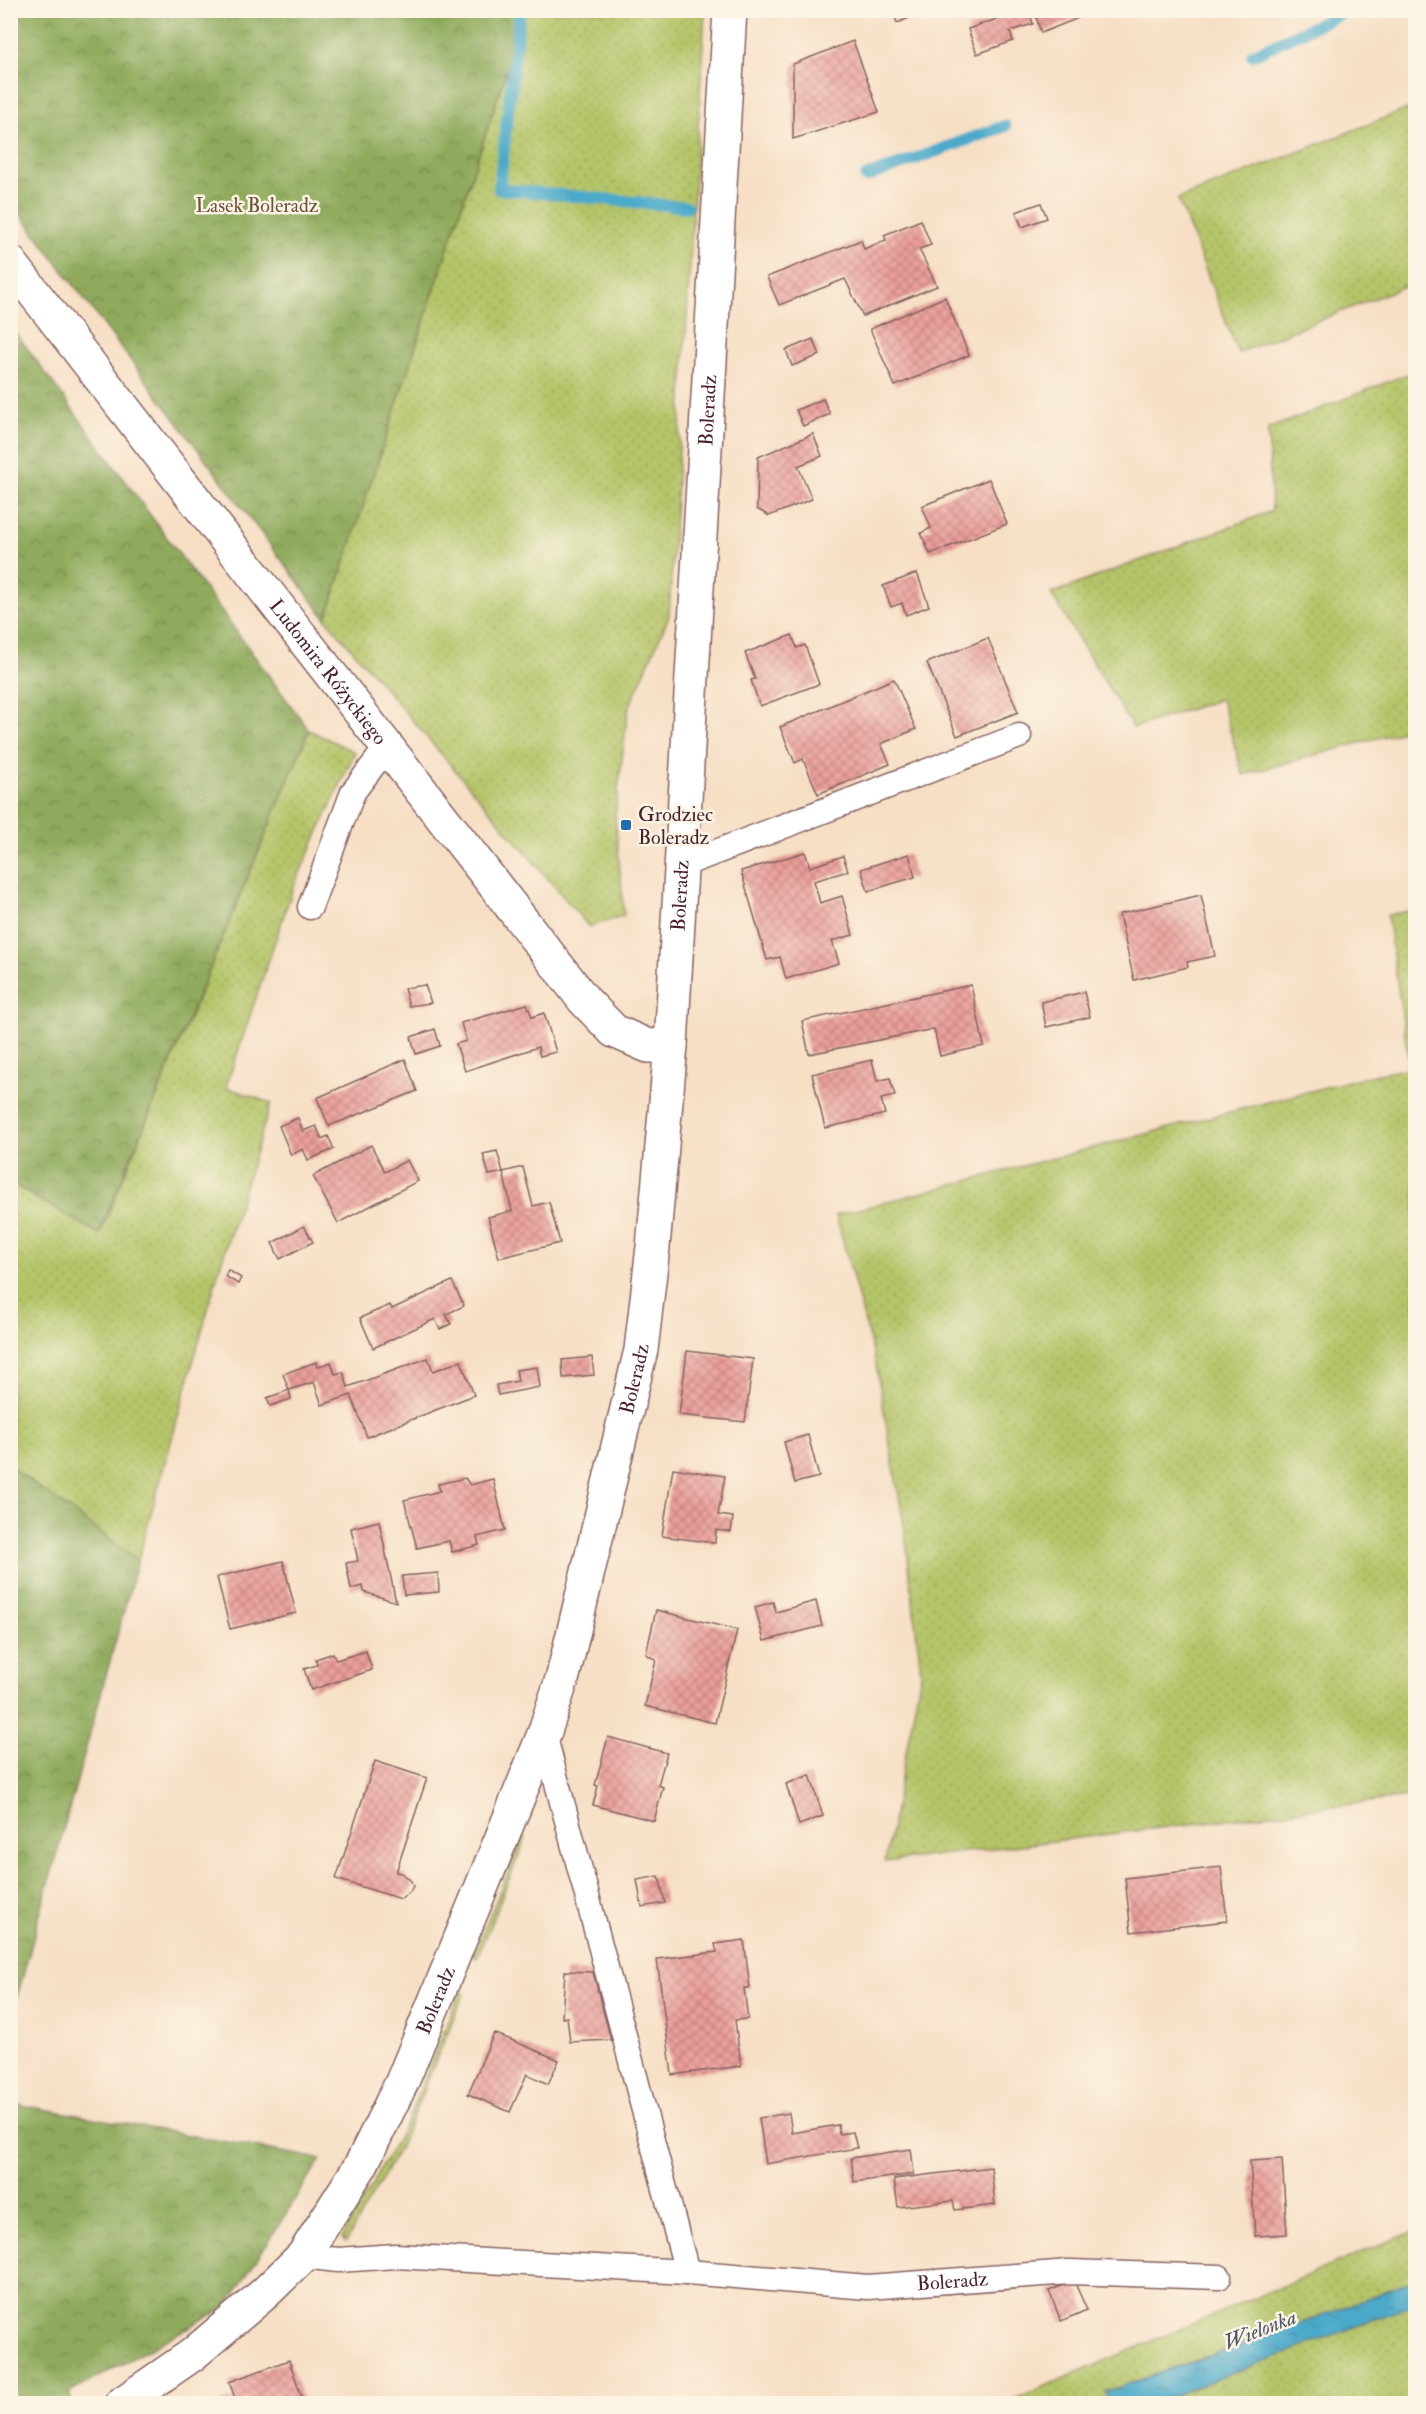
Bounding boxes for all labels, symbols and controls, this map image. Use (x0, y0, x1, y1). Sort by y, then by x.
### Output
park label: Lasek Boleradz (196, 193, 319, 218)
street label: Boleradz (693, 374, 722, 446)
street label: Ludomira Różyckiego (264, 594, 393, 750)
place label: Grodziec Boleradz (638, 802, 713, 850)
marker: Grodziec Boleradz (619, 818, 633, 832)
street label: Boleradz (665, 859, 694, 932)
street label: Boleradz (614, 1342, 654, 1416)
street label: Boleradz (410, 1962, 461, 2038)
street label: Boleradz (916, 2266, 989, 2296)
water label: Wielonka (1220, 2304, 1301, 2356)

